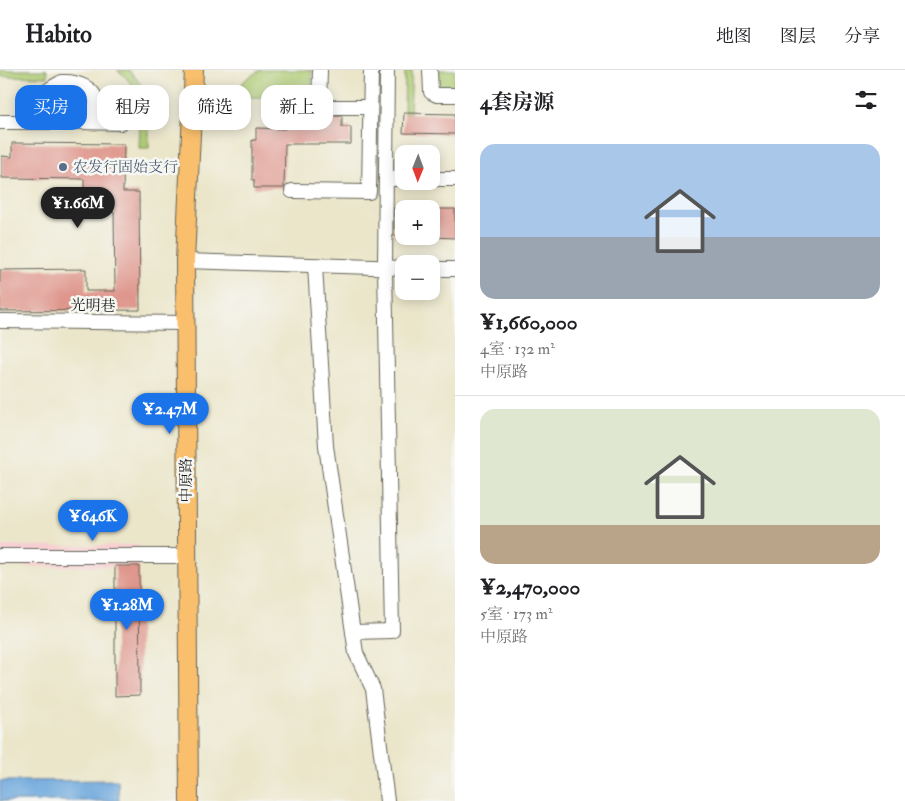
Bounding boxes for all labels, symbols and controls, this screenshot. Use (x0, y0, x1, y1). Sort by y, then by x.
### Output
text: Habito (25, 19, 92, 50)
text: 地图 (716, 25, 752, 48)
text: 图层 (780, 25, 816, 48)
text: 分享 (844, 25, 880, 48)
chip: 买房 (15, 85, 87, 130)
chip: 租房 (97, 85, 169, 130)
chip: 筛选 (179, 85, 251, 130)
chip: 新上 (261, 85, 333, 130)
icon: filters (852, 86, 880, 114)
text: 4套房源 (480, 89, 554, 116)
north arrow (395, 145, 440, 190)
map controls (395, 145, 440, 300)
place label: 农发行固始支行 (73, 158, 178, 177)
marker: 农发行固始支行 (57, 161, 69, 173)
icon: home (635, 176, 725, 266)
pin: ¥1.66M (37, 186, 119, 229)
text: ¥1.66M (52, 193, 104, 213)
button: + (395, 200, 440, 245)
button: − (395, 255, 440, 300)
street label: 光明巷 (70, 296, 116, 316)
text: ¥1,660,000 (480, 309, 577, 336)
text: 4室 · 132 m² (480, 339, 555, 359)
text: 中原路 (480, 362, 528, 382)
pin: ¥2.47M (129, 392, 211, 435)
text: ¥2.47M (143, 399, 197, 419)
icon: home (635, 442, 725, 532)
street label: 中原路 (177, 457, 196, 503)
pin: ¥646K (58, 500, 128, 542)
text: ¥646K (69, 506, 117, 526)
text: ¥2,470,000 (480, 574, 580, 601)
pin: ¥1.28M (86, 588, 168, 631)
text: ¥1.28M (101, 595, 153, 615)
text: 5室 · 173 m² (480, 604, 552, 624)
text: 中原路 (480, 627, 528, 647)

